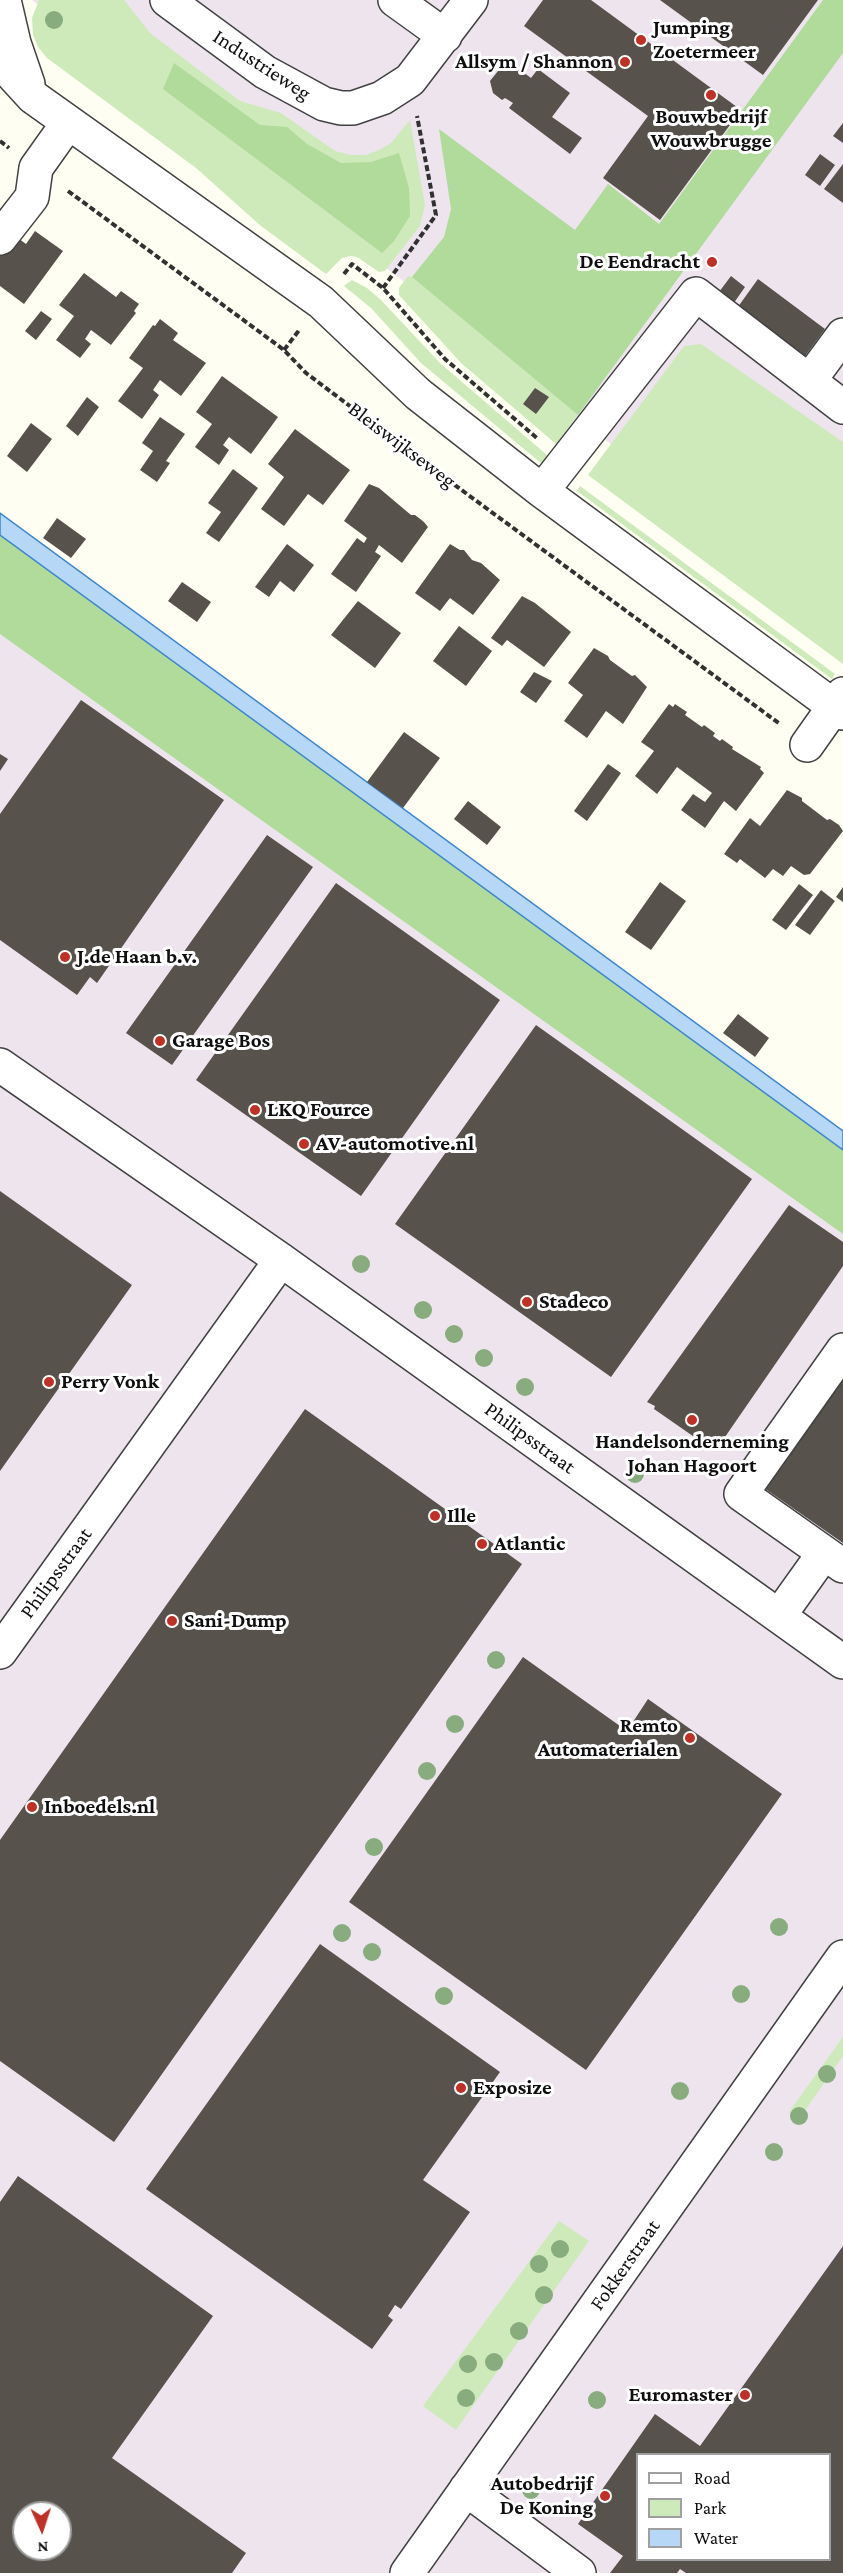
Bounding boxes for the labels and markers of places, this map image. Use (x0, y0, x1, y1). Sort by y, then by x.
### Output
place label: Jumping Zoetermeer (653, 15, 756, 65)
marker: Jumping Zoetermeer (634, 33, 648, 47)
place label: Allsym / Shannon (455, 49, 613, 75)
marker: Allsym / Shannon (618, 55, 632, 69)
marker: Bouwbedrijf Wouwbrugge (704, 88, 718, 102)
place label: Bouwbedrijf Wouwbrugge (651, 104, 771, 154)
place label: De Eendracht (579, 249, 700, 275)
marker: De Eendracht (705, 255, 719, 269)
place label: J.de Haan b.v. (77, 944, 197, 970)
marker: J.de Haan b.v. (58, 950, 72, 964)
place label: Garage Bos (172, 1028, 270, 1054)
marker: Garage Bos (153, 1034, 167, 1048)
place label: LKQ Fource (267, 1097, 370, 1123)
marker: LKQ Fource (248, 1103, 262, 1117)
place label: AV-automotive.nl (316, 1131, 474, 1157)
marker: AV-automotive.nl (297, 1137, 311, 1151)
place label: Stadeco (539, 1289, 609, 1315)
marker: Stadeco (520, 1295, 534, 1309)
place label: Perry Vonk (61, 1369, 159, 1395)
marker: Perry Vonk (42, 1375, 56, 1389)
marker: Handelsonderneming Johan Hagoort (685, 1413, 699, 1427)
place label: Handelsonderneming Johan Hagoort (595, 1429, 789, 1479)
place label: Ille (447, 1503, 476, 1529)
marker: Ille (428, 1509, 442, 1523)
place label: Atlantic (494, 1531, 565, 1557)
marker: Atlantic (475, 1537, 489, 1551)
place label: Sani-Dump (184, 1608, 287, 1634)
marker: Sani-Dump (165, 1614, 179, 1628)
place label: Remto Automaterialen (538, 1713, 678, 1763)
marker: Remto Automaterialen (683, 1731, 697, 1745)
place label: Inboedels.nl (44, 1794, 155, 1820)
marker: Inboedels.nl (25, 1800, 39, 1814)
place label: Exposize (473, 2075, 552, 2101)
marker: Exposize (454, 2081, 468, 2095)
place label: Euromaster (629, 2382, 733, 2408)
marker: Euromaster (738, 2388, 752, 2402)
place label: Autobedrijf De Koning (491, 2471, 593, 2521)
marker: Autobedrijf De Koning (598, 2489, 612, 2503)

